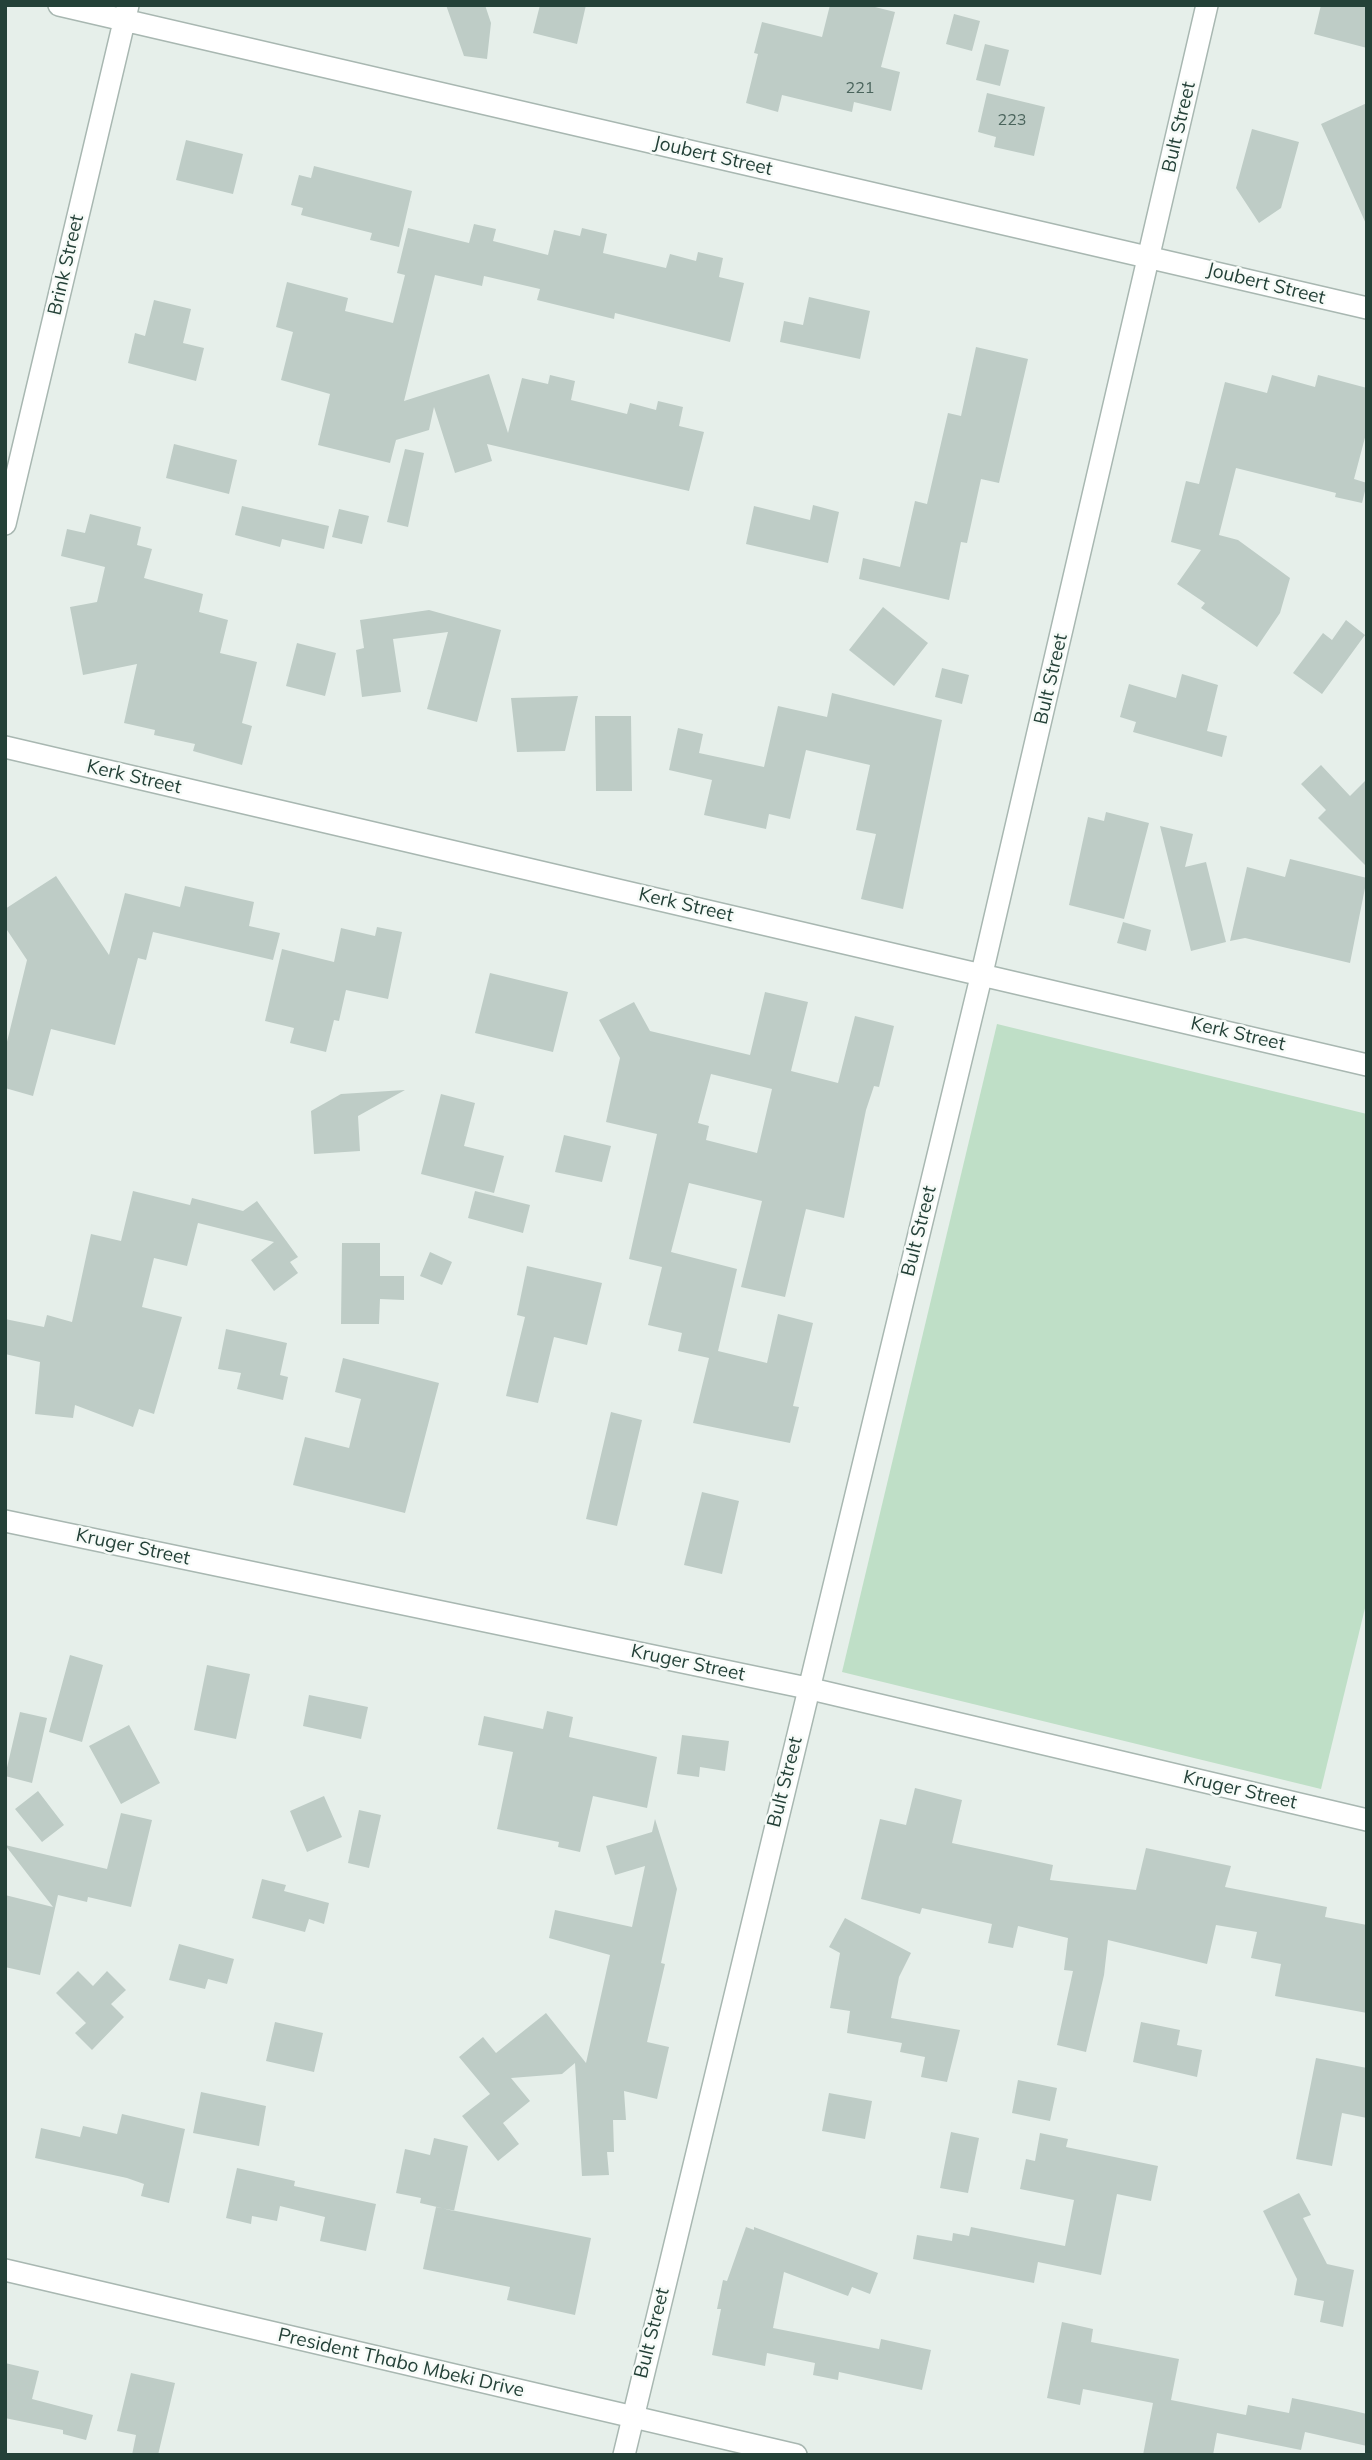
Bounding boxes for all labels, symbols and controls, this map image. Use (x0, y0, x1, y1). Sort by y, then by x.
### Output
house number: 221 (846, 78, 874, 98)
street label: Bult Street (1157, 79, 1201, 175)
house number: 223 (998, 110, 1026, 130)
street label: Joubert Street (651, 131, 775, 181)
street label: Brink Street (43, 212, 89, 318)
street label: Joubert Street (1204, 258, 1328, 310)
street label: Bult Street (1029, 631, 1073, 727)
street label: Kerk Street (84, 755, 184, 799)
street label: Kerk Street (636, 883, 736, 927)
street label: Kerk Street (1188, 1012, 1288, 1056)
street label: Bult Street (897, 1183, 941, 1279)
street label: Kruger Street (74, 1524, 192, 1570)
street label: Kruger Street (629, 1640, 747, 1686)
street label: Bult Street (763, 1734, 807, 1830)
street label: Kruger Street (1181, 1766, 1299, 1814)
street label: Bult Street (630, 2285, 674, 2381)
street label: President Thabo Mbeki Drive (276, 2324, 526, 2402)

